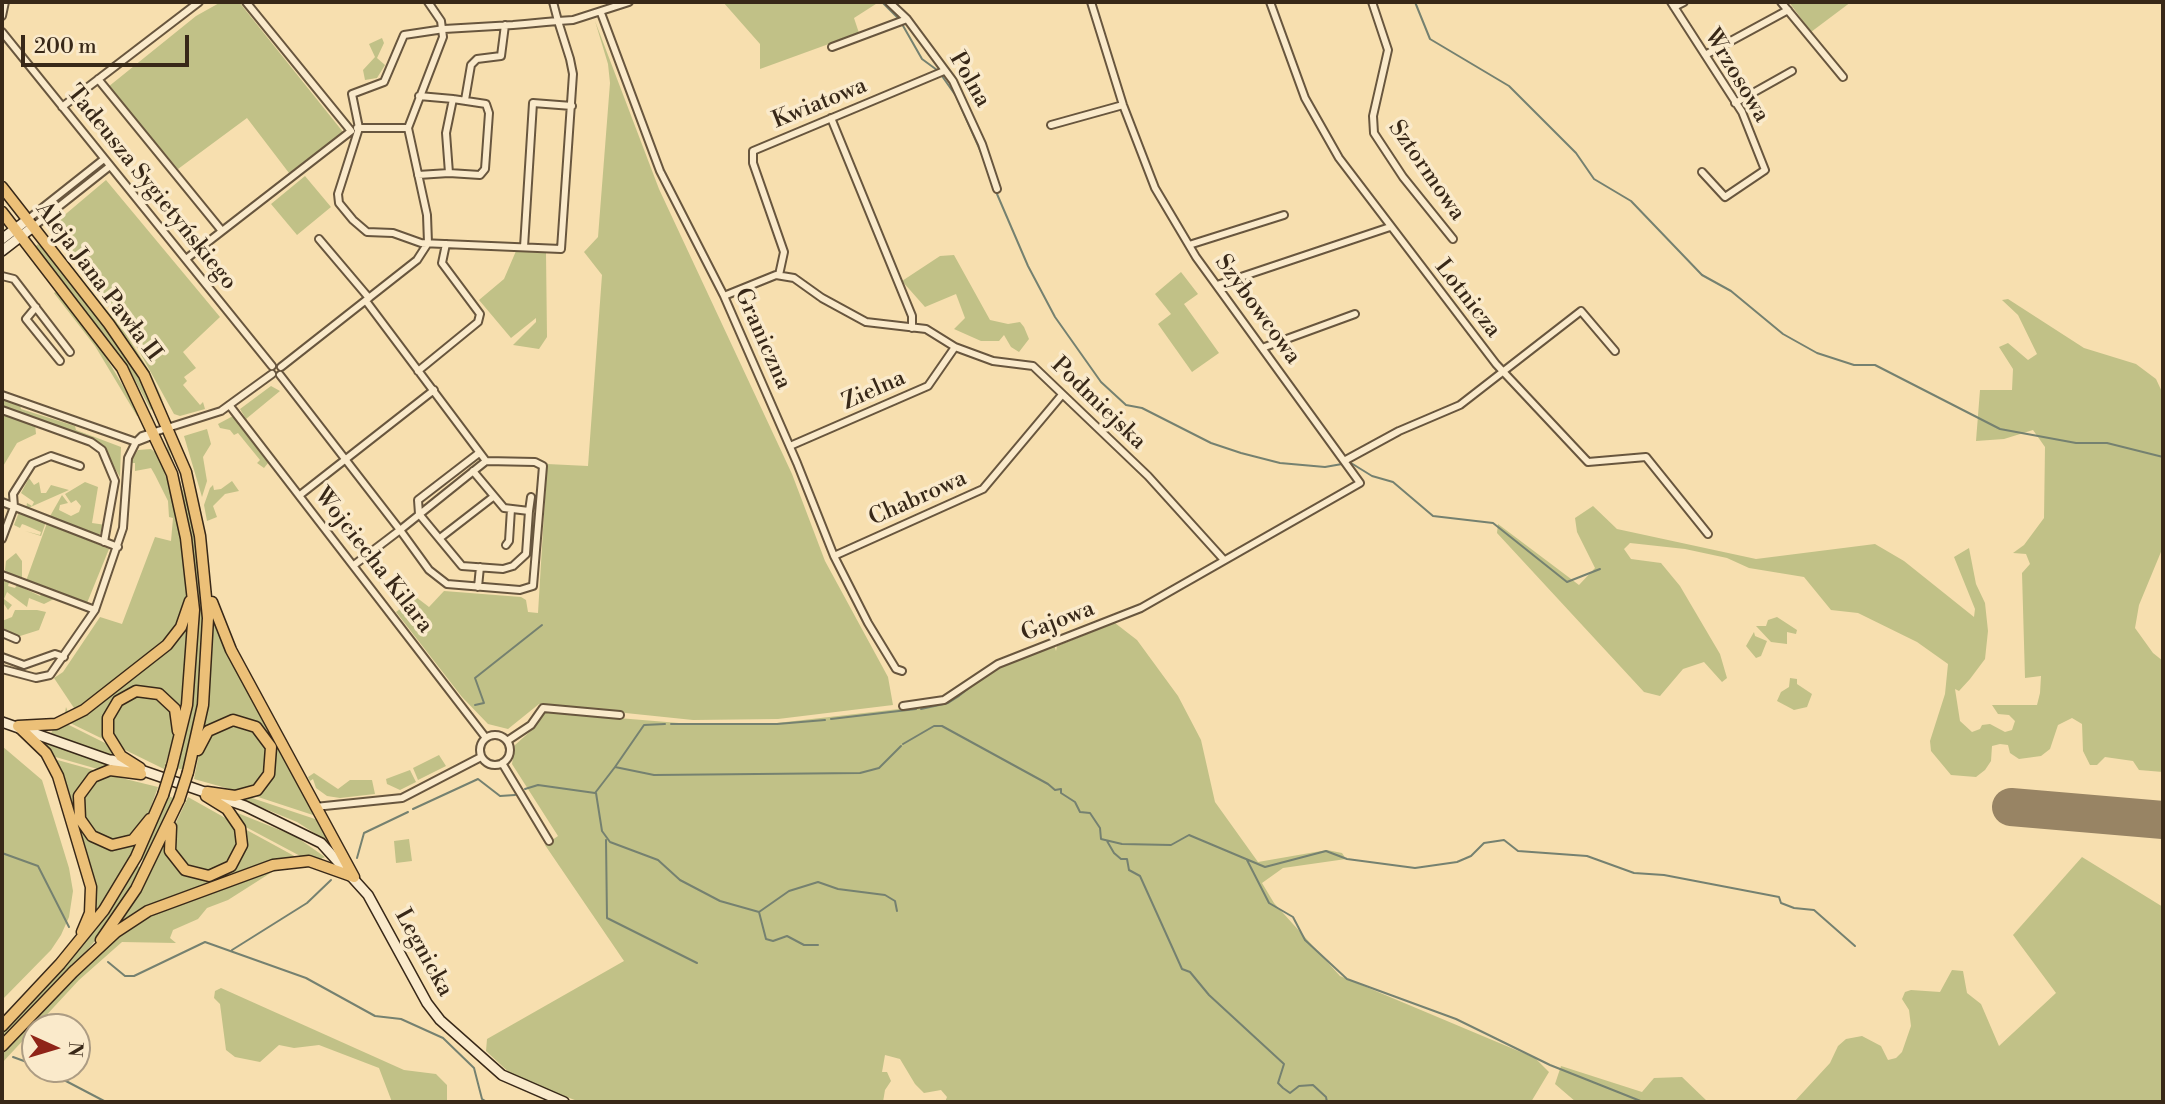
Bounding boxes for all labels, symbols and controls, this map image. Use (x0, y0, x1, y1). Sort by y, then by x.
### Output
scale bar (24, 21, 192, 65)
street label: Wrzosowa (1697, 24, 1775, 128)
text: 200 m (34, 34, 97, 60)
street label: Polna (942, 47, 996, 113)
street label: Kwiatowa (769, 73, 871, 135)
street label: Tadeusza Sygietyńskiego (60, 80, 242, 296)
street label: Sztormowa (1382, 116, 1470, 226)
street label: Aleja Jana Pawła II (29, 197, 167, 367)
street label: Szybowcowa (1208, 250, 1306, 370)
street label: Lotnicza (1428, 254, 1506, 344)
street label: Graniczna (727, 284, 797, 394)
street label: Podmiejska (1045, 352, 1151, 456)
street label: Zielna (838, 365, 910, 417)
street label: Chabrowa (865, 465, 971, 533)
street label: Wojciecha Kilara (308, 483, 438, 639)
street label: Gajowa (1018, 595, 1098, 649)
street label: Legnicka (388, 904, 458, 1002)
north arrow (21, 1013, 91, 1083)
text: N (62, 1041, 87, 1058)

